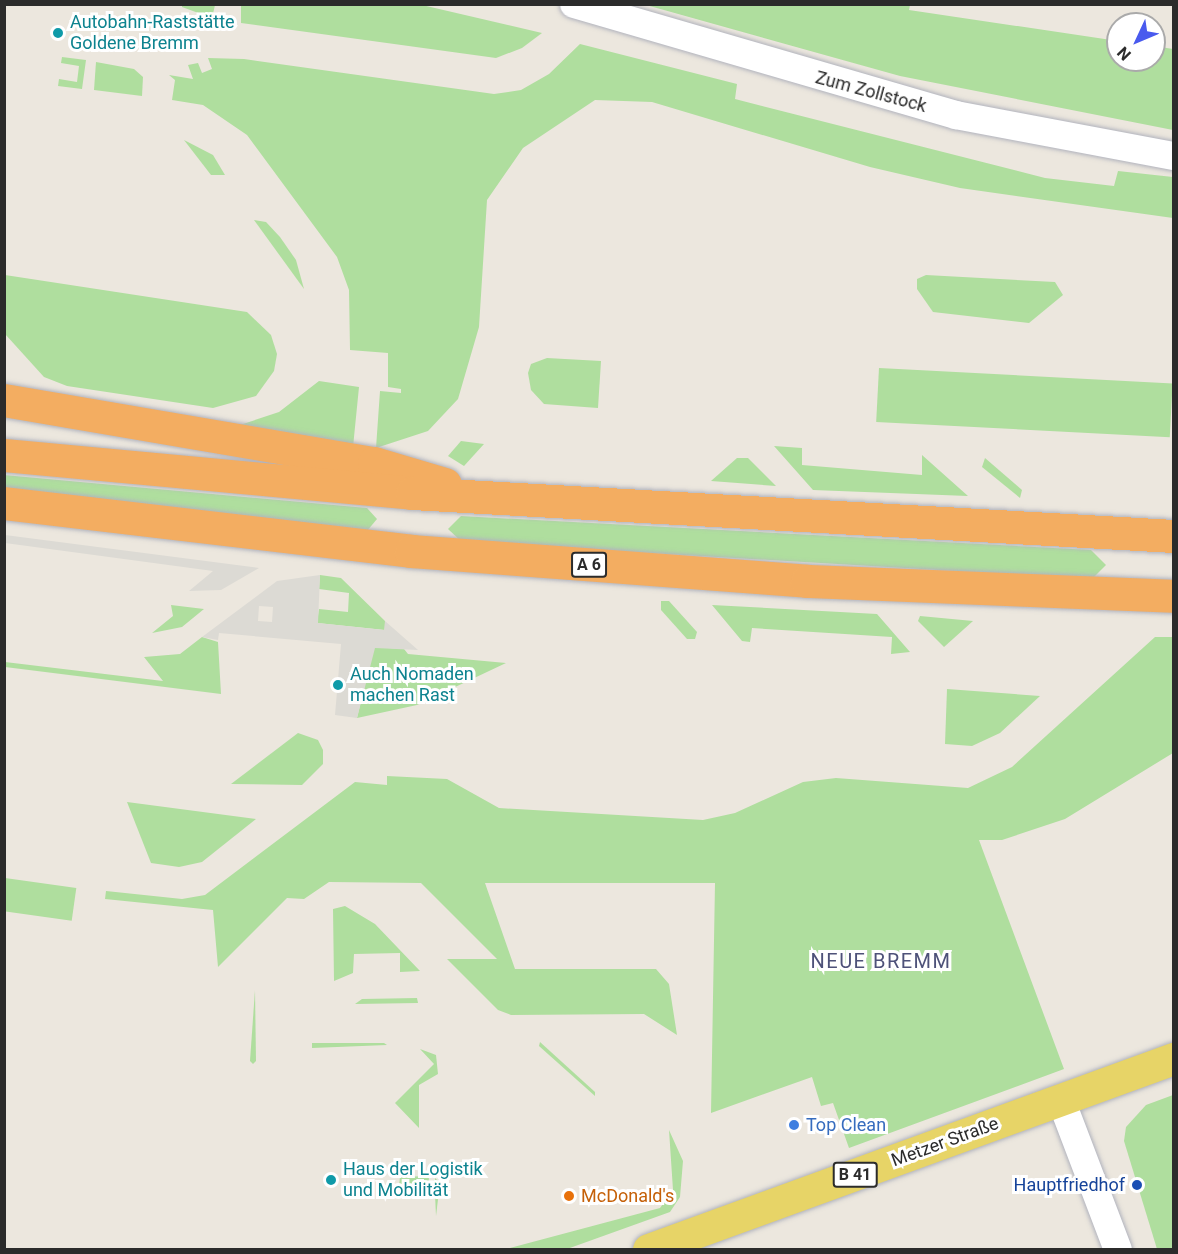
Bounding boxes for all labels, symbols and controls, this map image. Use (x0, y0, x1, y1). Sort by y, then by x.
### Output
place label: Autobahn-Raststätte Goldene Bremm (70, 12, 235, 54)
north arrow (1106, 12, 1166, 72)
marker: Autobahn-Raststätte Goldene Bremm (51, 26, 65, 40)
text: N (1113, 43, 1135, 64)
street label: Zum Zollstock (813, 67, 929, 117)
road number: A 6 (571, 552, 607, 578)
place label: Auch Nomaden machen Rast (350, 664, 474, 706)
marker: Auch Nomaden machen Rast (331, 678, 345, 692)
district label: NEUE BREMM (810, 949, 952, 973)
street label: Metzer Straße (888, 1113, 1002, 1171)
place label: Top Clean (806, 1114, 886, 1136)
marker: Top Clean (787, 1118, 801, 1132)
place label: Haus der Logistik und Mobilität (343, 1159, 483, 1202)
road number: B 41 (832, 1162, 878, 1188)
marker: Haus der Logistik und Mobilität (324, 1173, 338, 1187)
place label: Hauptfriedhof (1014, 1174, 1125, 1196)
marker: Hauptfriedhof (1130, 1178, 1144, 1192)
place label: McDonald's (581, 1185, 674, 1207)
marker: McDonald's (562, 1189, 576, 1203)

